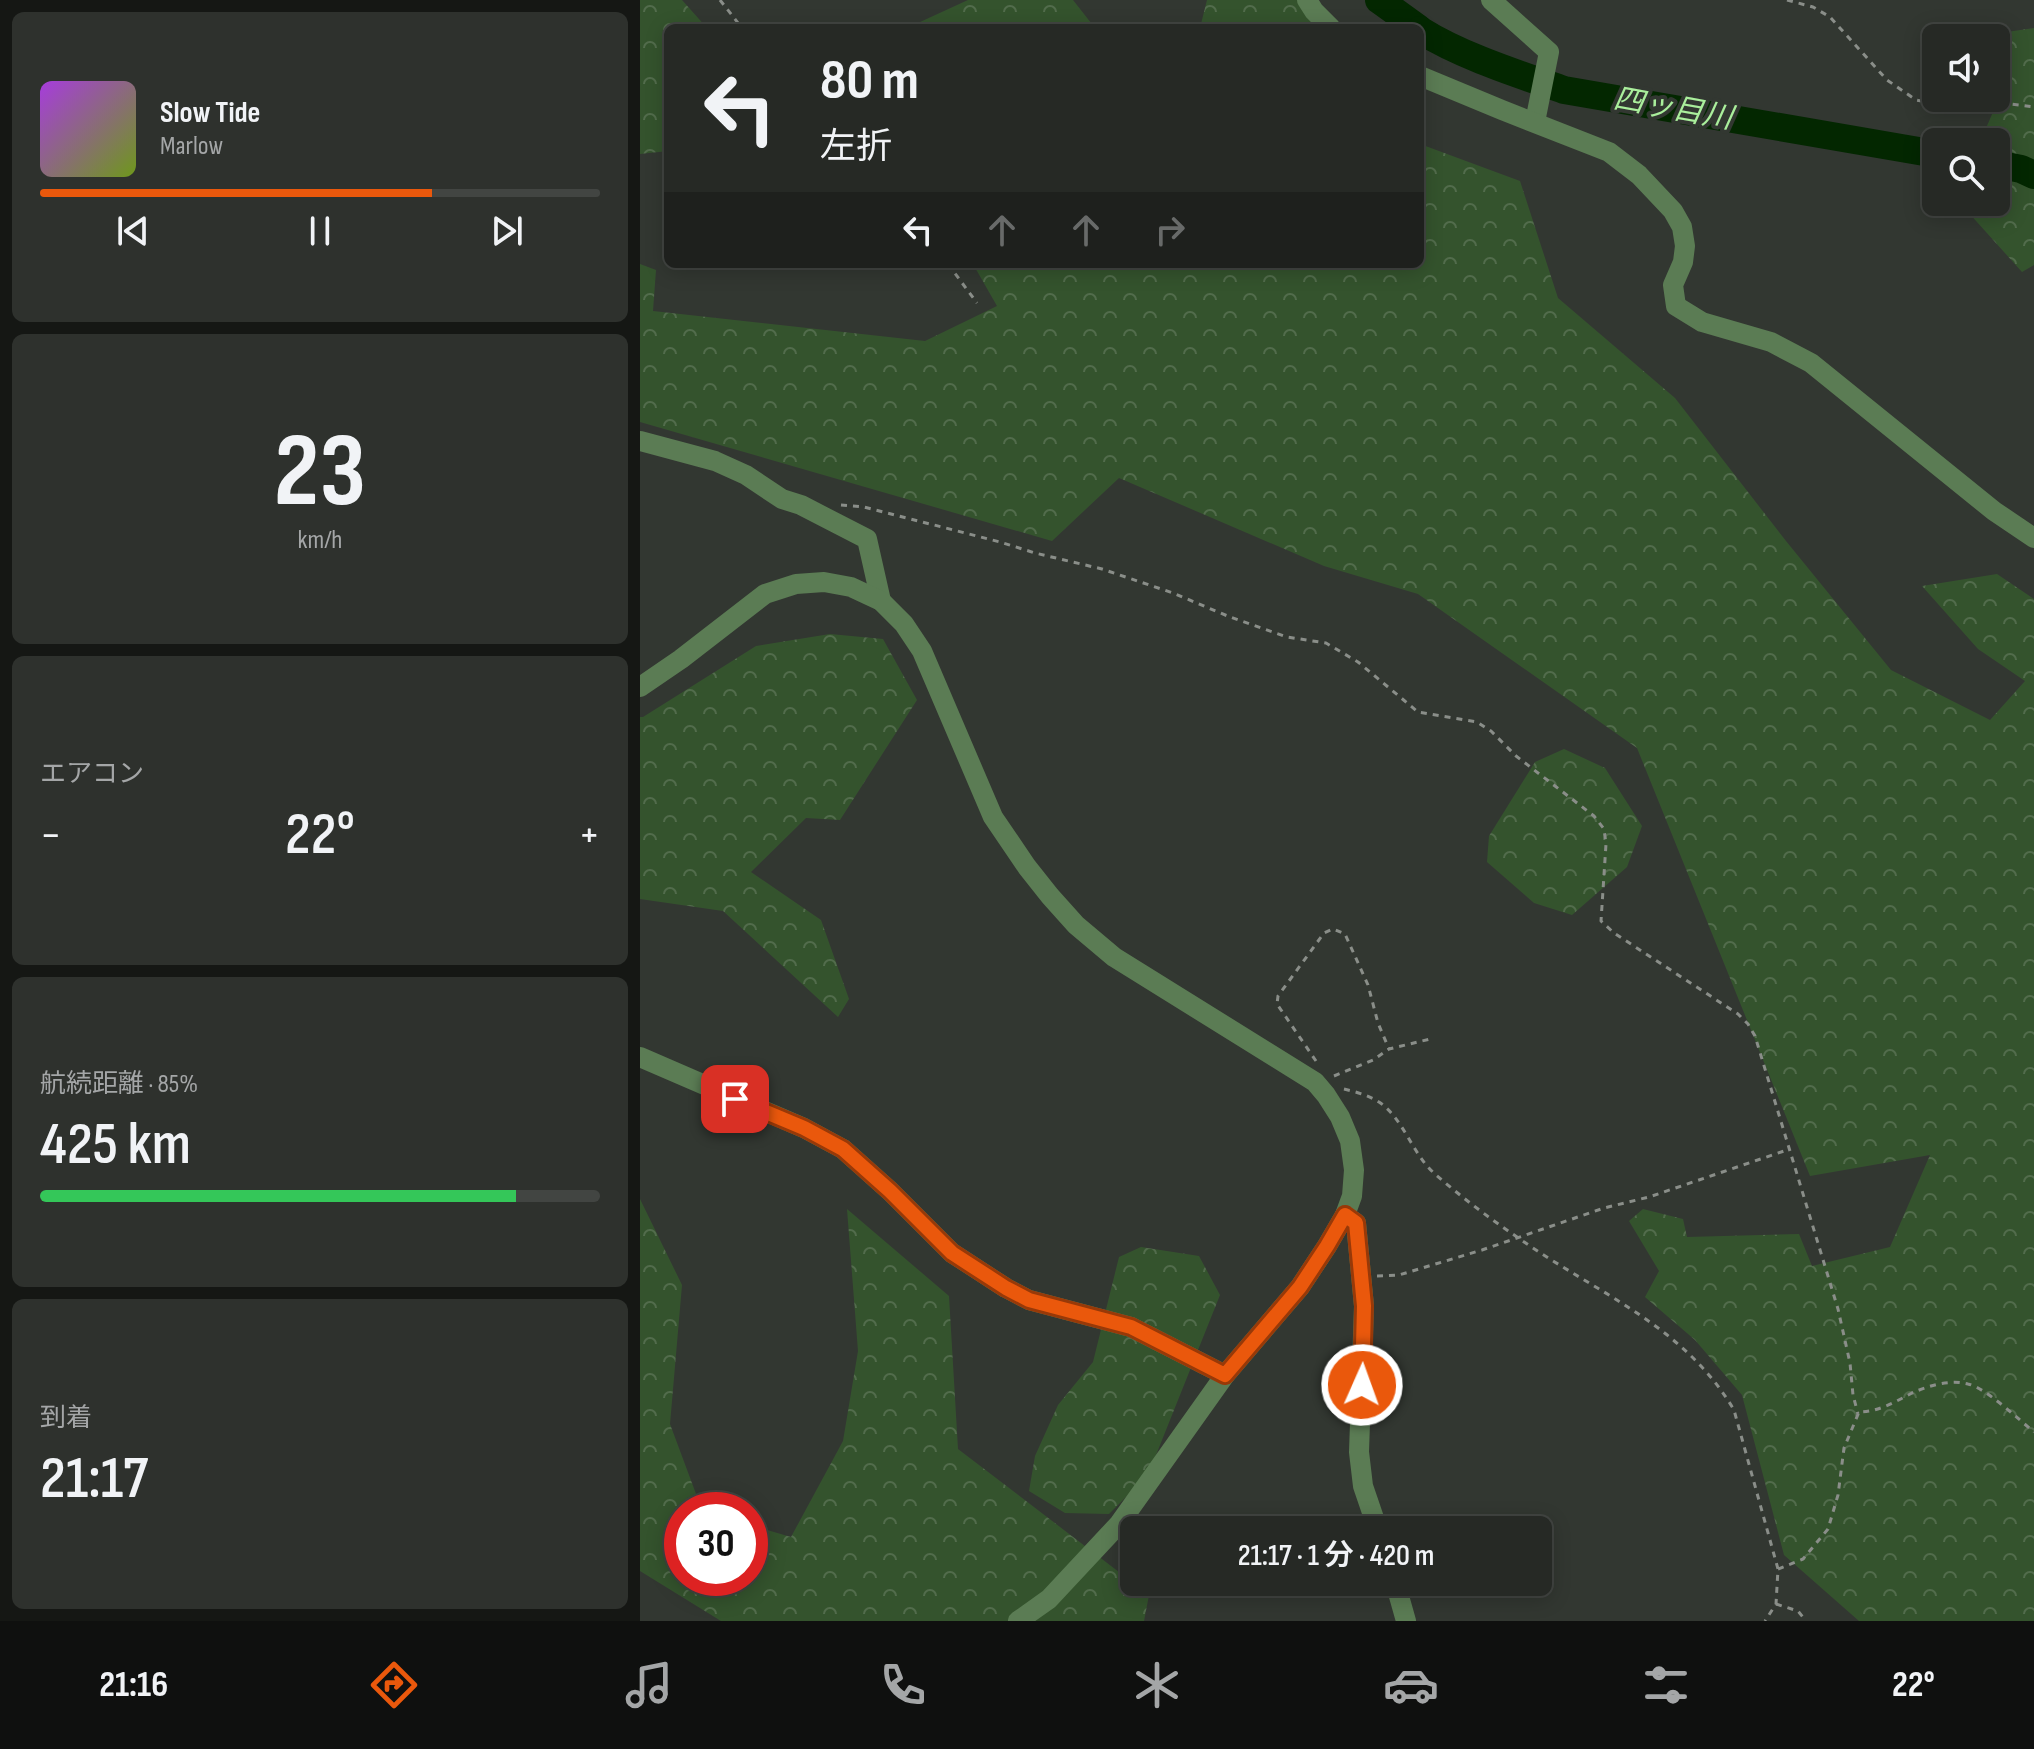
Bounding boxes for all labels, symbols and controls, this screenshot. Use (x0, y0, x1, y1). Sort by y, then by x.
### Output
map controls (1922, 24, 2010, 216)
button: sound (1922, 24, 2010, 112)
text: 80 m (820, 48, 919, 115)
icon: left (688, 56, 792, 160)
water label: 四ッ目川 (1611, 81, 1738, 138)
text: Slow Tide (160, 95, 260, 131)
text: 左折 (820, 126, 892, 169)
button: search (1922, 128, 2010, 216)
text: Marlow (160, 131, 223, 162)
icon: left (896, 208, 940, 252)
icon: ahead (980, 208, 1024, 252)
icon: ahead (1064, 208, 1108, 252)
icon: right (1148, 208, 1192, 252)
icon: previous (111, 209, 155, 253)
icon: pause (298, 209, 342, 253)
icon: next (485, 209, 529, 253)
text: 23 (274, 410, 366, 535)
text: km/h (298, 525, 342, 556)
text: エアコン (40, 759, 144, 790)
text: 22° (285, 799, 355, 871)
text: − (40, 809, 62, 862)
text: + (578, 809, 600, 862)
pin (701, 1065, 769, 1133)
text: 航続距離 · 85% (40, 1069, 198, 1100)
icon: arrive (713, 1077, 757, 1121)
text: 425 km (40, 1109, 191, 1181)
position arrow (1320, 1343, 1404, 1427)
text: 到着 (40, 1403, 92, 1434)
text: 21:17 (40, 1443, 148, 1515)
speed limit sign: 30 (664, 1492, 768, 1596)
text: 21:17 · 1 分 · 420 m (1238, 1538, 1434, 1574)
icon: directions (366, 1657, 422, 1713)
icon: music (621, 1657, 677, 1713)
icon: phone (875, 1657, 931, 1713)
icon: climate (1129, 1657, 1185, 1713)
icon: car (1383, 1657, 1439, 1713)
icon: filters (1638, 1657, 1694, 1713)
text: 21:16 (99, 1664, 168, 1707)
text: 22° (1892, 1664, 1935, 1707)

